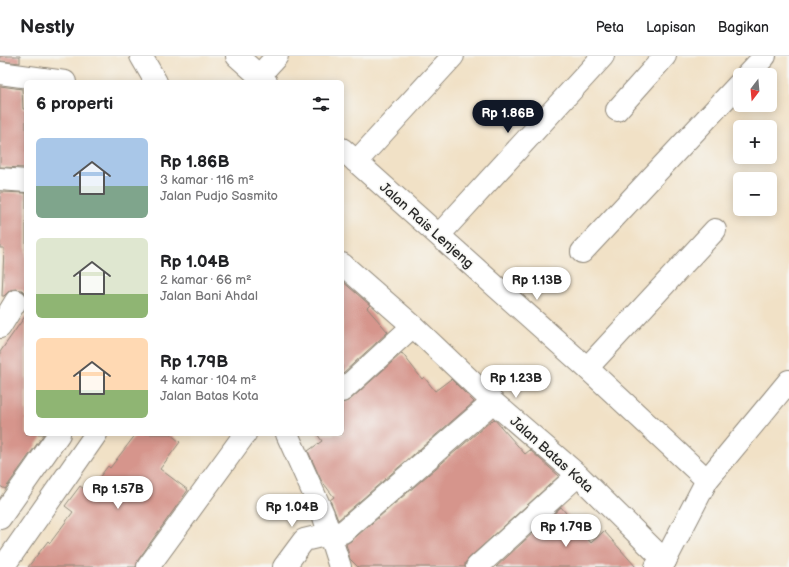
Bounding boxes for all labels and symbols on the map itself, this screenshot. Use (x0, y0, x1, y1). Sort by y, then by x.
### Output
north arrow (733, 68, 777, 112)
pin: Rp 1.86B (467, 100, 549, 134)
street label: Jalan Rais Lenjeng (376, 179, 477, 272)
pin: Rp 1.13B (496, 267, 578, 301)
pin: Rp 1.23B (475, 365, 557, 399)
street label: Jalan Batas Kota (507, 413, 597, 496)
pin: Rp 1.57B (77, 476, 159, 510)
pin: Rp 1.04B (251, 494, 333, 528)
pin: Rp 1.79B (525, 514, 607, 548)

